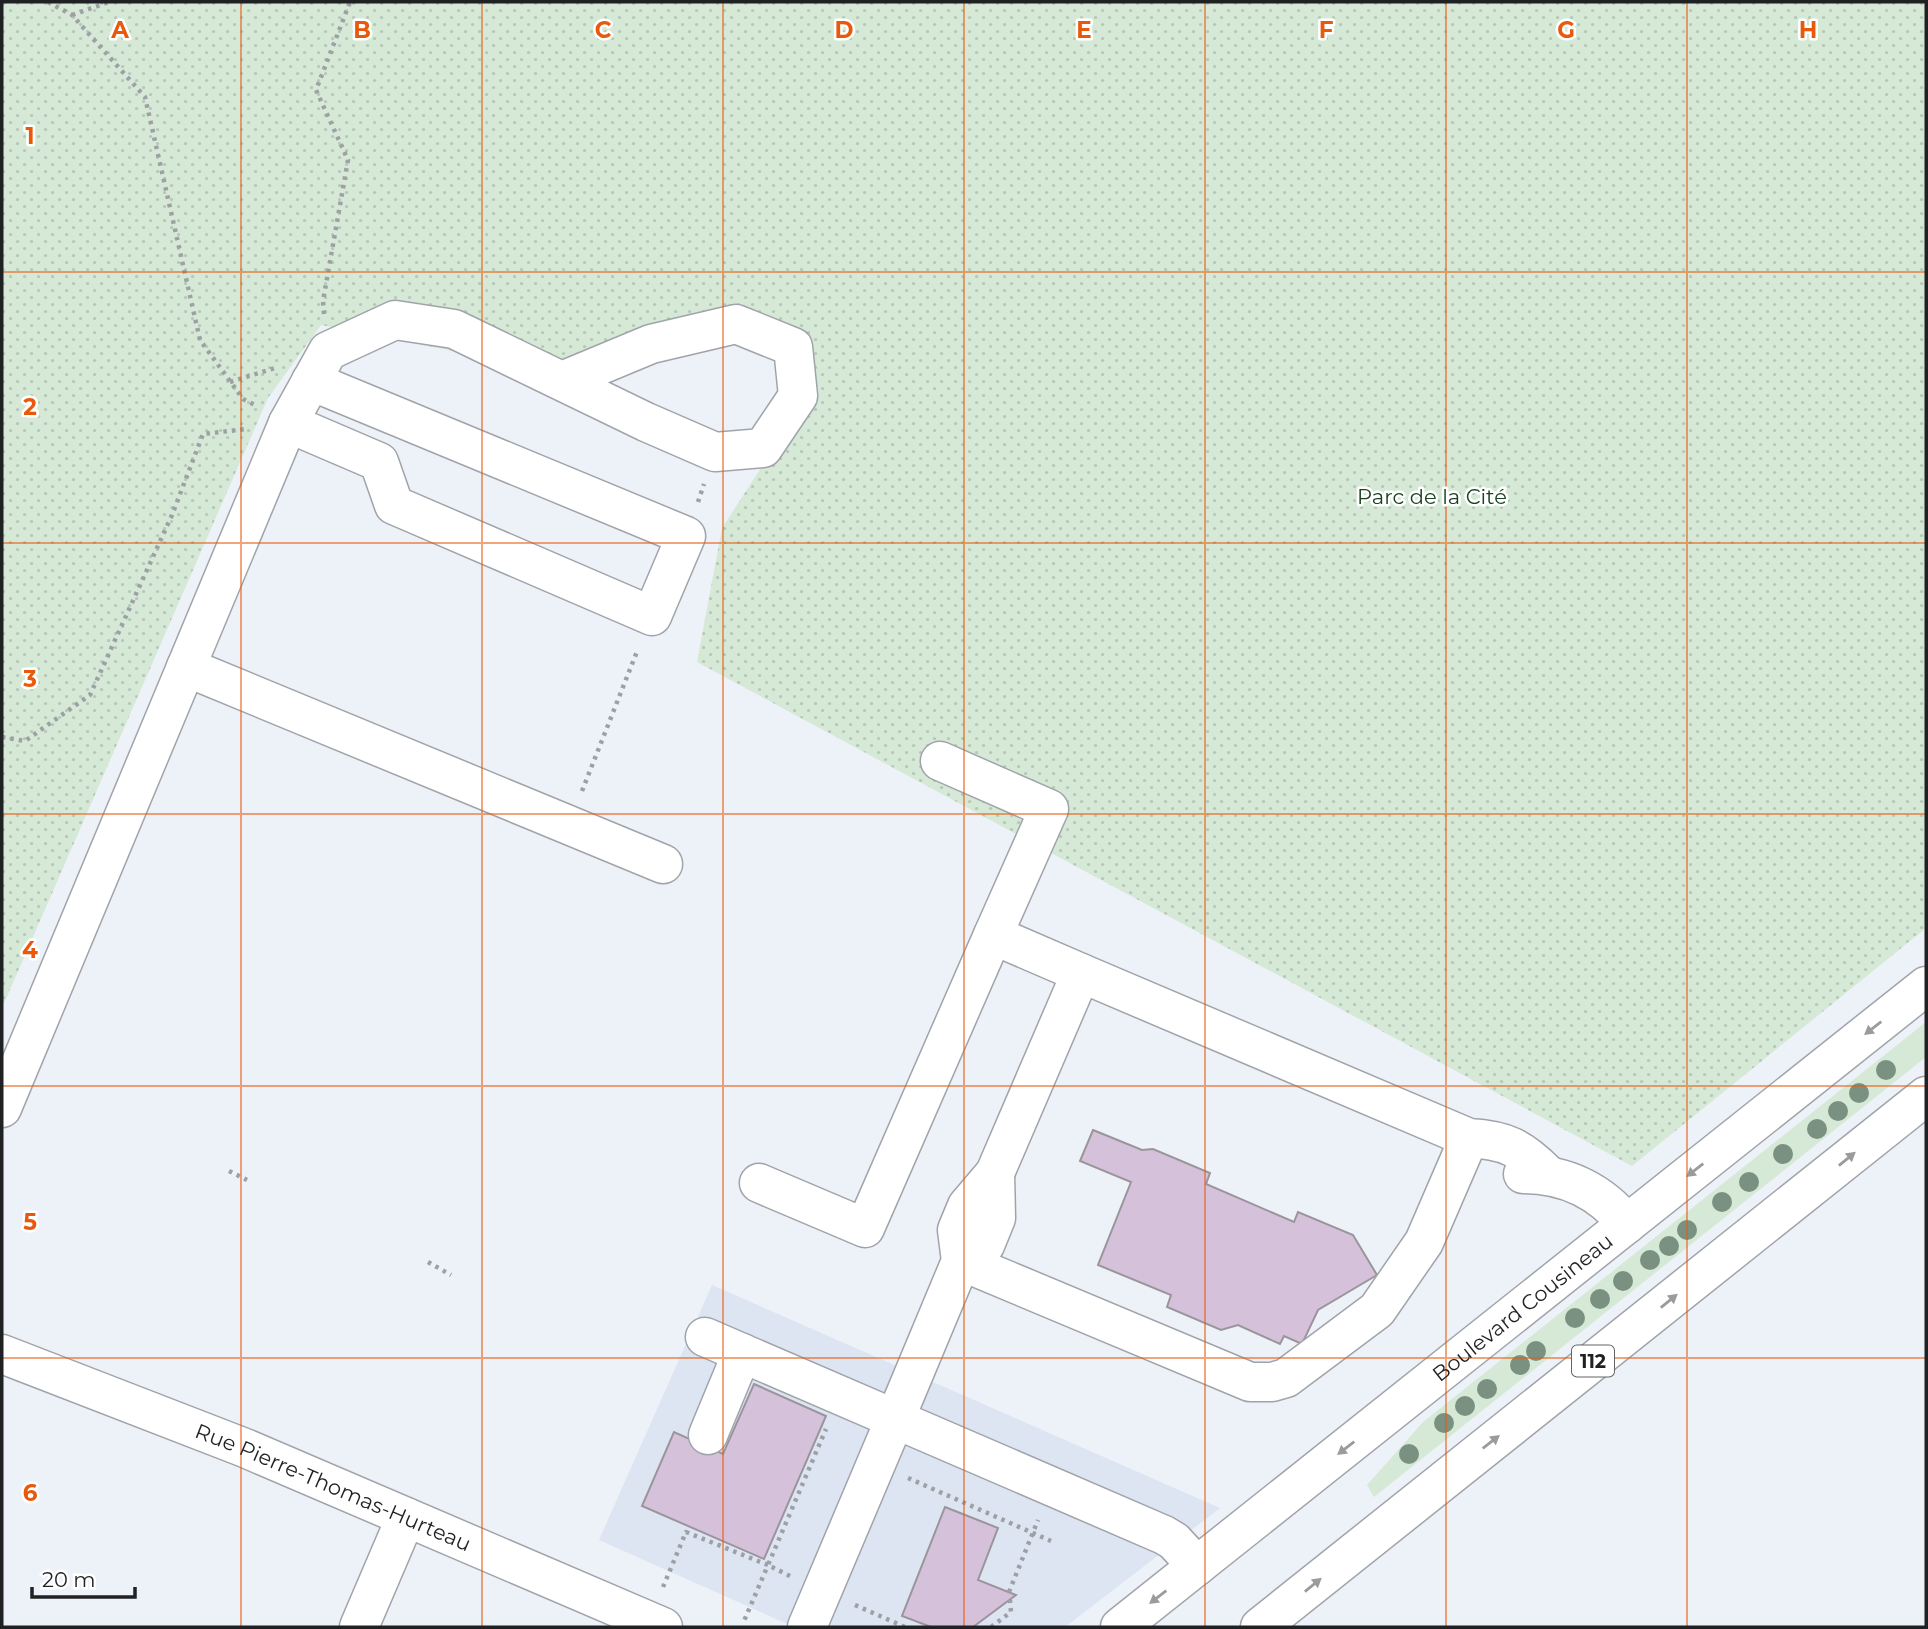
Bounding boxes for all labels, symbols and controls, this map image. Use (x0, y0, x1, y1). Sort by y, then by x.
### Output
text: A (110, 16, 129, 44)
text: B (353, 16, 371, 44)
text: C (595, 16, 612, 44)
text: D (835, 16, 854, 44)
text: E (1076, 16, 1092, 44)
text: F (1319, 16, 1334, 44)
text: G (1557, 16, 1575, 44)
text: H (1799, 16, 1817, 44)
text: 1 (25, 122, 35, 150)
text: 2 (23, 393, 37, 421)
park label: Parc de la Cité (1357, 484, 1507, 509)
text: 3 (22, 665, 37, 693)
text: 4 (22, 936, 38, 964)
one-way arrow (1864, 1021, 1882, 1036)
one-way arrow (1838, 1153, 1856, 1167)
one-way arrow (1686, 1162, 1704, 1177)
text: 5 (23, 1208, 37, 1236)
street label: Boulevard Cousineau (1427, 1228, 1617, 1386)
one-way arrow (1660, 1295, 1678, 1309)
road number: 112 (1572, 1345, 1614, 1376)
street label: Rue Pierre-Thomas-Hurteau (192, 1418, 475, 1556)
one-way arrow (1481, 1435, 1499, 1450)
one-way arrow (1338, 1441, 1356, 1456)
text: 6 (23, 1479, 38, 1507)
scale bar (32, 1556, 135, 1600)
text: 20 m (42, 1567, 96, 1592)
one-way arrow (1304, 1578, 1322, 1592)
one-way arrow (1150, 1589, 1168, 1604)

